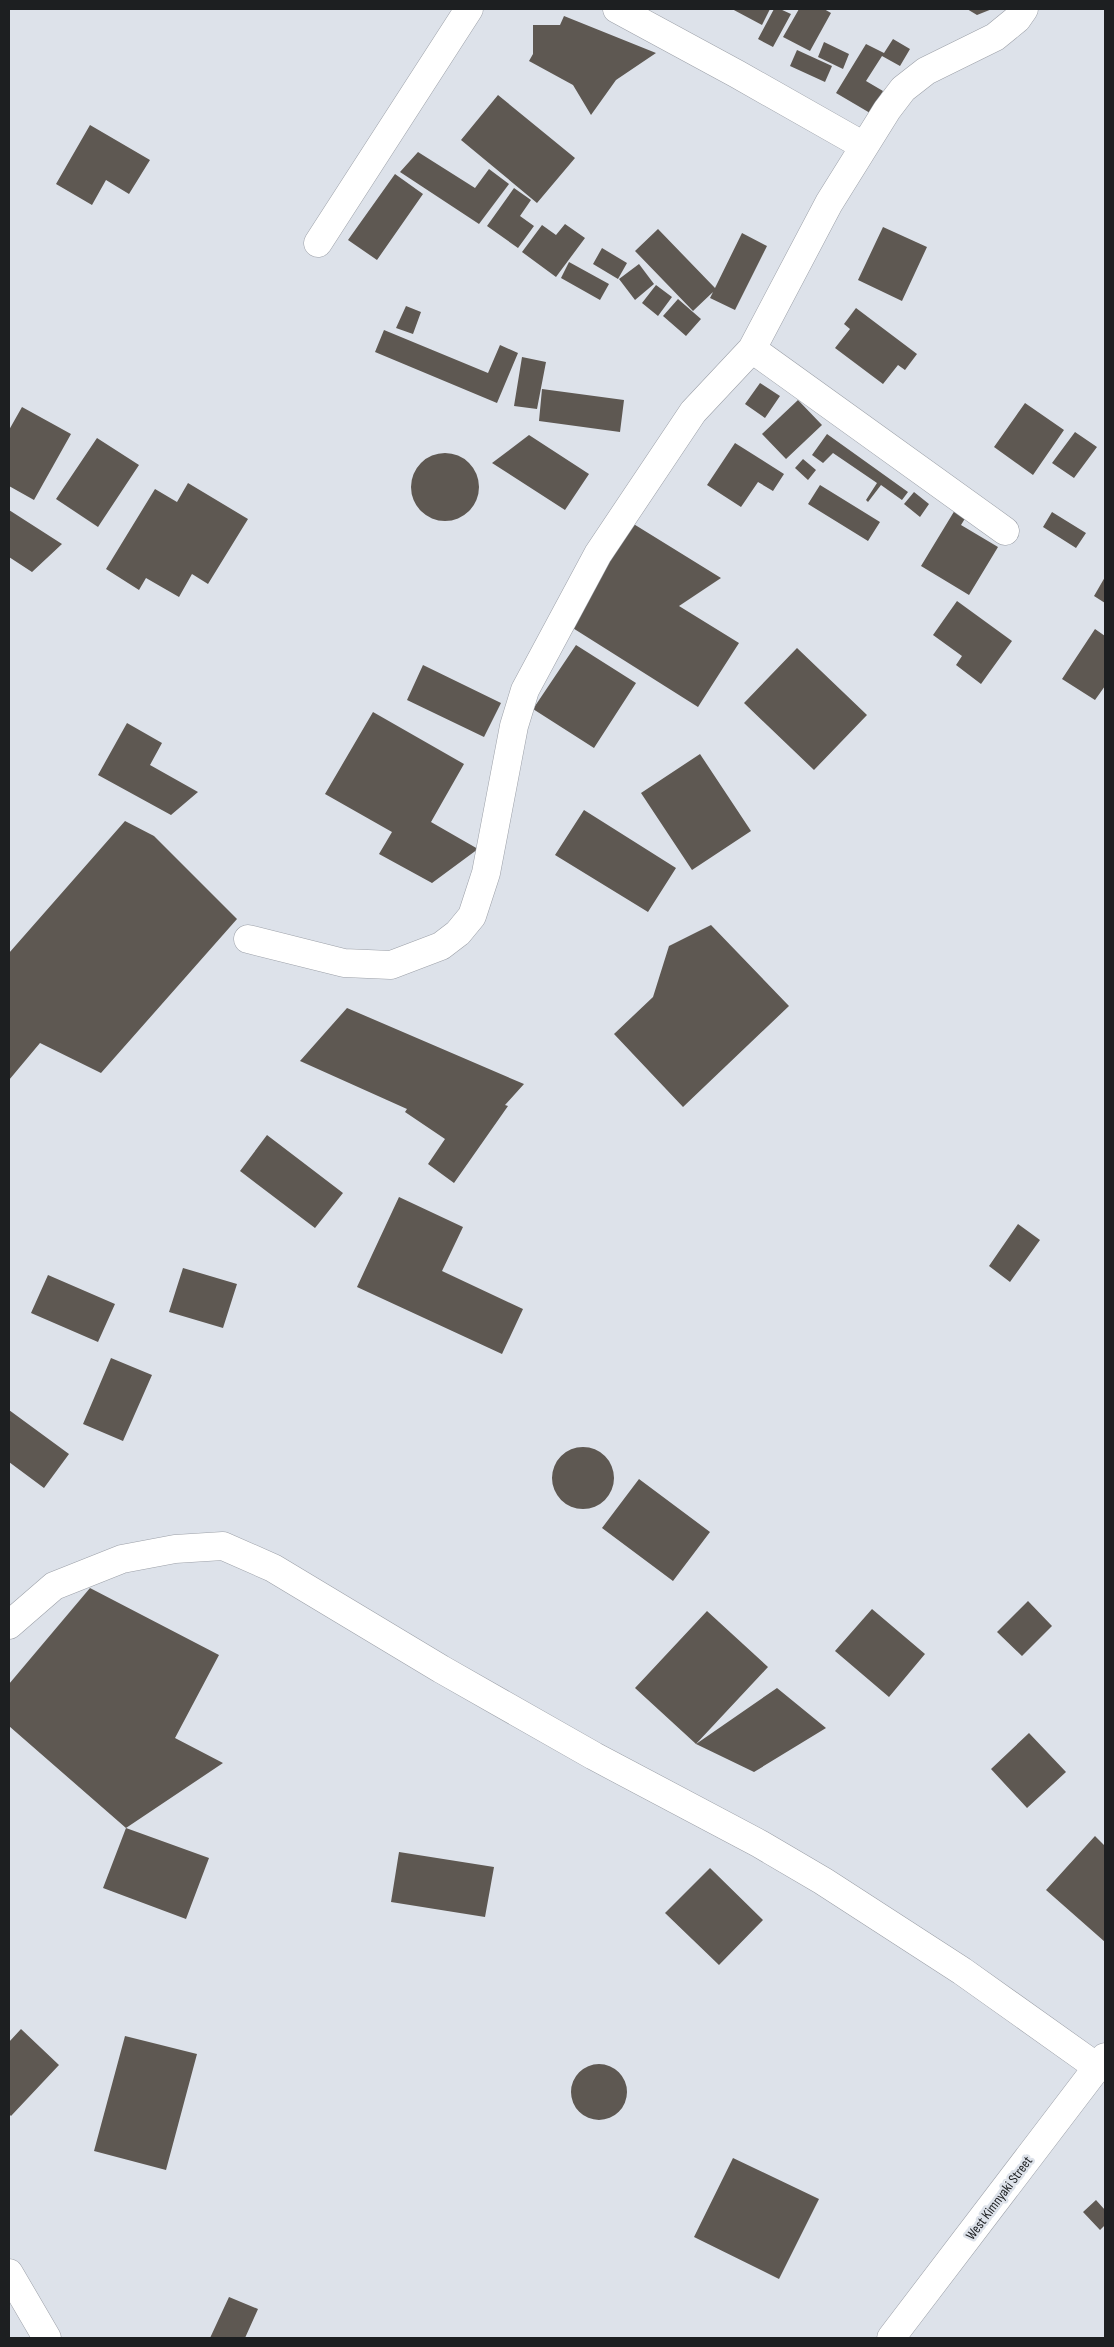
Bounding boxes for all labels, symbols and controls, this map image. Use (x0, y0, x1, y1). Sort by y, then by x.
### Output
street label: West Kimnyaki Street (962, 2153, 1036, 2243)

